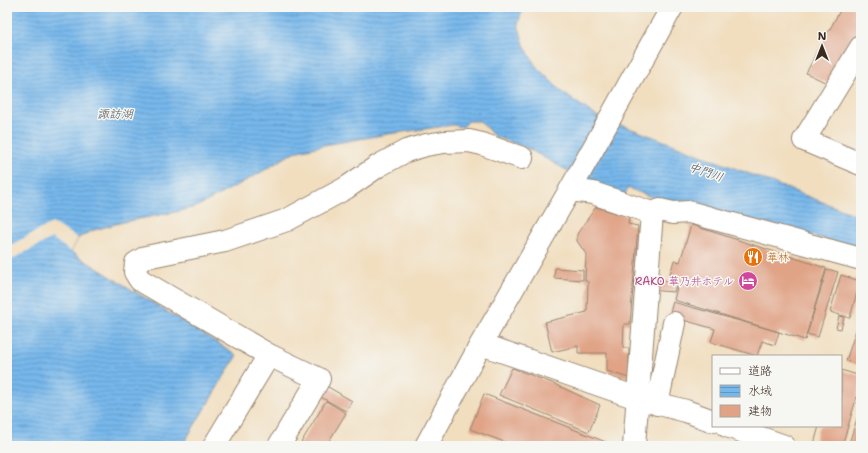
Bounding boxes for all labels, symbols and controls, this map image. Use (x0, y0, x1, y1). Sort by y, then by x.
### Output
north arrow (802, 26, 842, 66)
text: N (818, 29, 827, 44)
water label: 諏訪湖 (97, 106, 134, 122)
water label: 中門川 (686, 159, 726, 185)
restaurant icon: 華林 (742, 246, 764, 268)
place label: 華林 (767, 250, 789, 265)
hotel icon: RAKO 華乃井ホテル (737, 270, 759, 292)
place label: RAKO 華乃井ホテル (635, 274, 734, 289)
legend (712, 355, 842, 427)
text: 道路 (748, 363, 772, 379)
text: 水域 (748, 383, 772, 399)
text: 建物 (748, 403, 772, 419)

